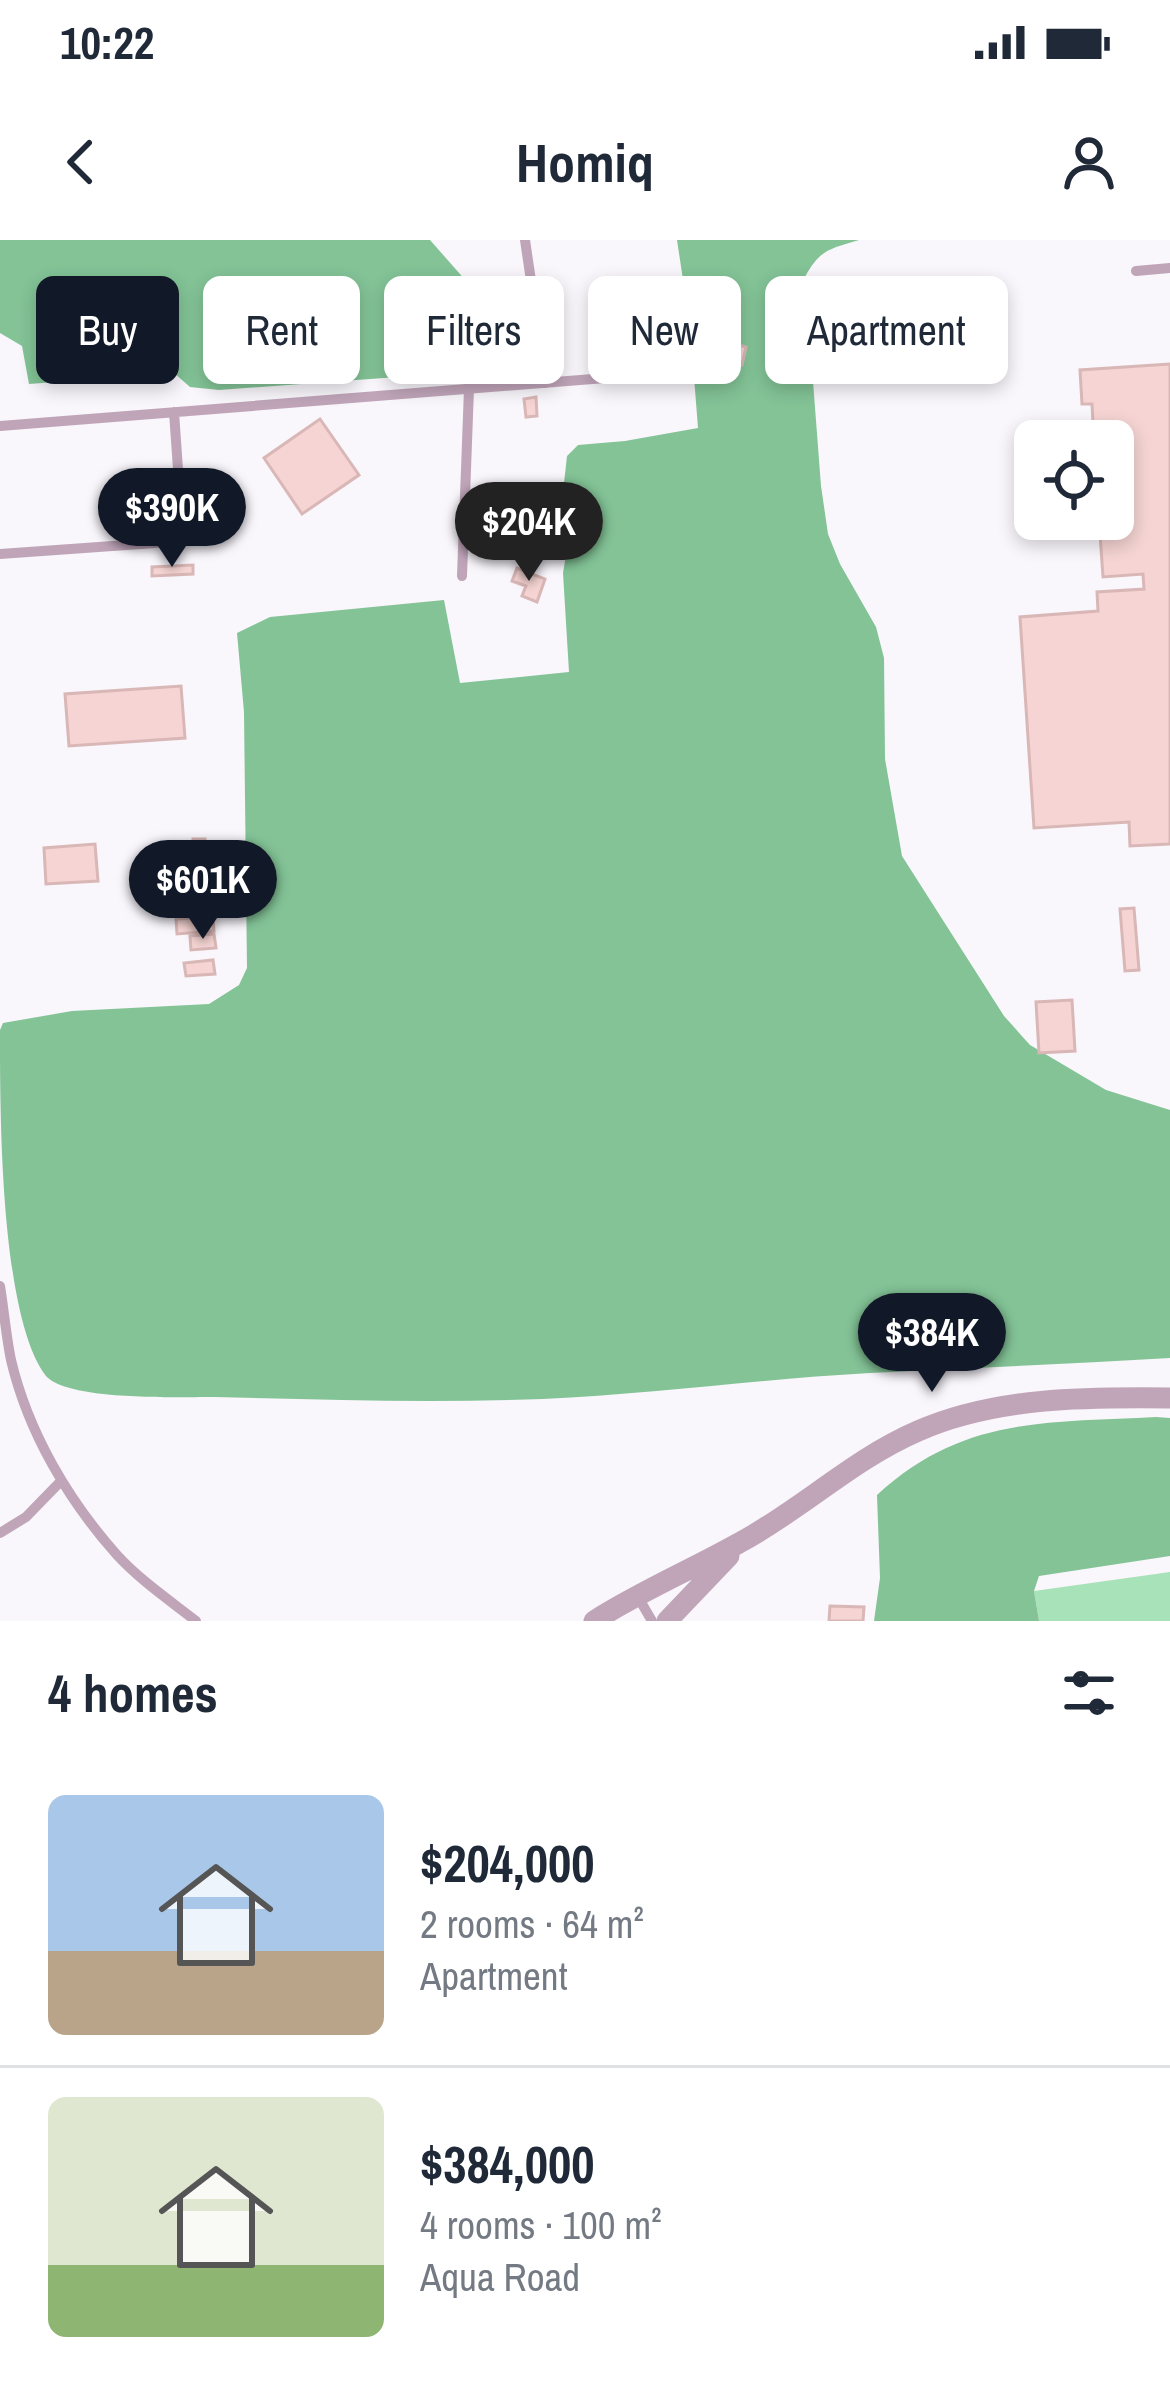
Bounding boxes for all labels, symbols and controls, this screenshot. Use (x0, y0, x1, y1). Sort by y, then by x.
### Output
text: 10:22 (60, 12, 154, 73)
text: Homiq (516, 126, 654, 199)
icon: back (48, 129, 114, 195)
icon: person (1056, 129, 1122, 195)
chip: Buy (36, 276, 179, 384)
chip: Rent (203, 276, 360, 384)
chip: Filters (384, 276, 564, 384)
chip: New (588, 276, 741, 384)
chip: Apartment (765, 276, 1008, 384)
map controls (1014, 420, 1134, 540)
button: locate (1014, 420, 1134, 540)
pin: $390K (88, 468, 256, 570)
text: $390K (125, 481, 219, 533)
pin: $204K (445, 482, 613, 584)
text: $204K (482, 495, 576, 547)
pin: $601K (119, 840, 287, 942)
text: $601K (156, 853, 250, 905)
pin: $384K (848, 1293, 1016, 1395)
text: $384K (885, 1306, 979, 1358)
text: 4 homes (48, 1659, 218, 1728)
icon: filters (1056, 1660, 1122, 1726)
text: $204,000 (420, 1829, 594, 1898)
icon: home (144, 1843, 288, 1987)
text: 2 rooms · 64 m² (420, 1898, 644, 1950)
text: Apartment (420, 1950, 568, 2002)
text: $384,000 (420, 2130, 594, 2199)
icon: home (144, 2145, 288, 2289)
text: 4 rooms · 100 m² (420, 2199, 662, 2251)
text: Aqua Road (420, 2251, 580, 2303)

